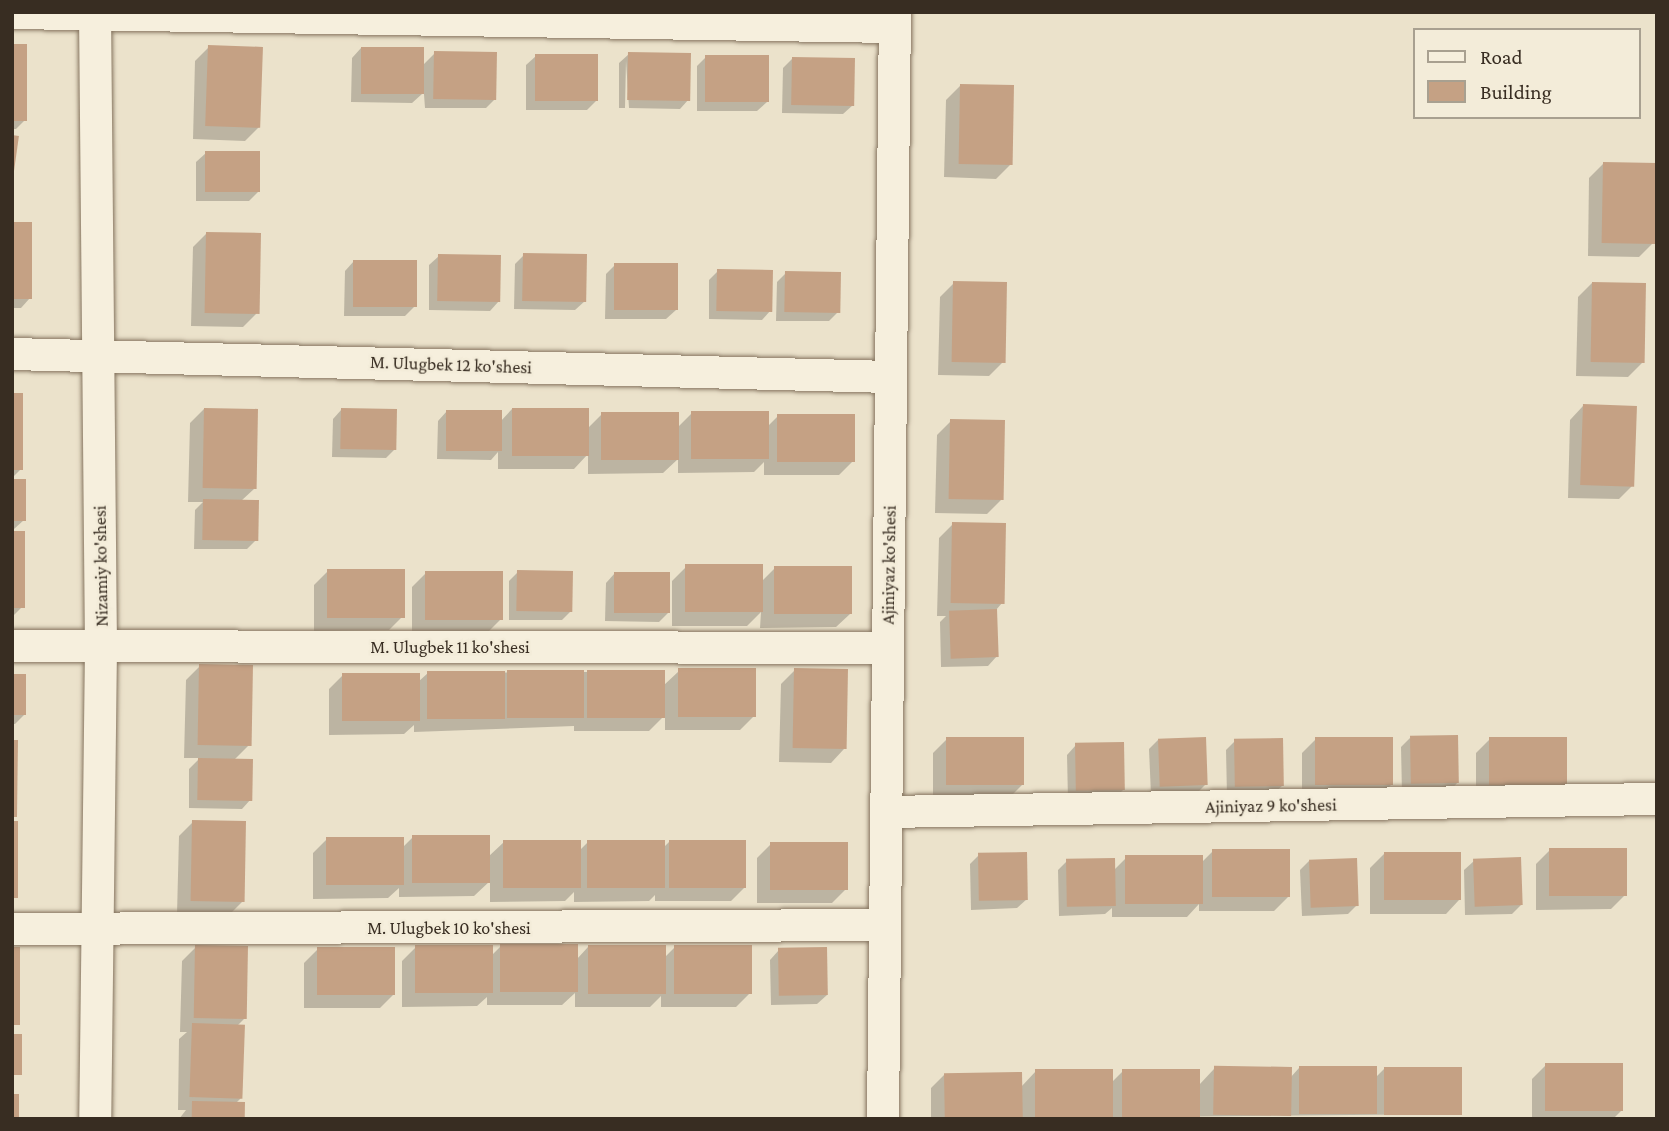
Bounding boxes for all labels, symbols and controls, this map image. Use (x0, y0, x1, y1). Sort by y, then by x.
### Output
legend (1414, 28, 1641, 119)
text: Road (1480, 45, 1523, 69)
text: Building (1480, 80, 1552, 104)
street label: M. Ulugbek 12 ko'shesi (370, 351, 532, 379)
street label: Nizamiy ko'shesi (89, 505, 113, 627)
street label: Ajiniyaz ko'shesi (877, 505, 901, 625)
street label: M. Ulugbek 11 ko'shesi (370, 636, 530, 658)
street label: Ajiniyaz 9 ko'shesi (1205, 794, 1337, 818)
street label: M. Ulugbek 10 ko'shesi (367, 917, 531, 939)

